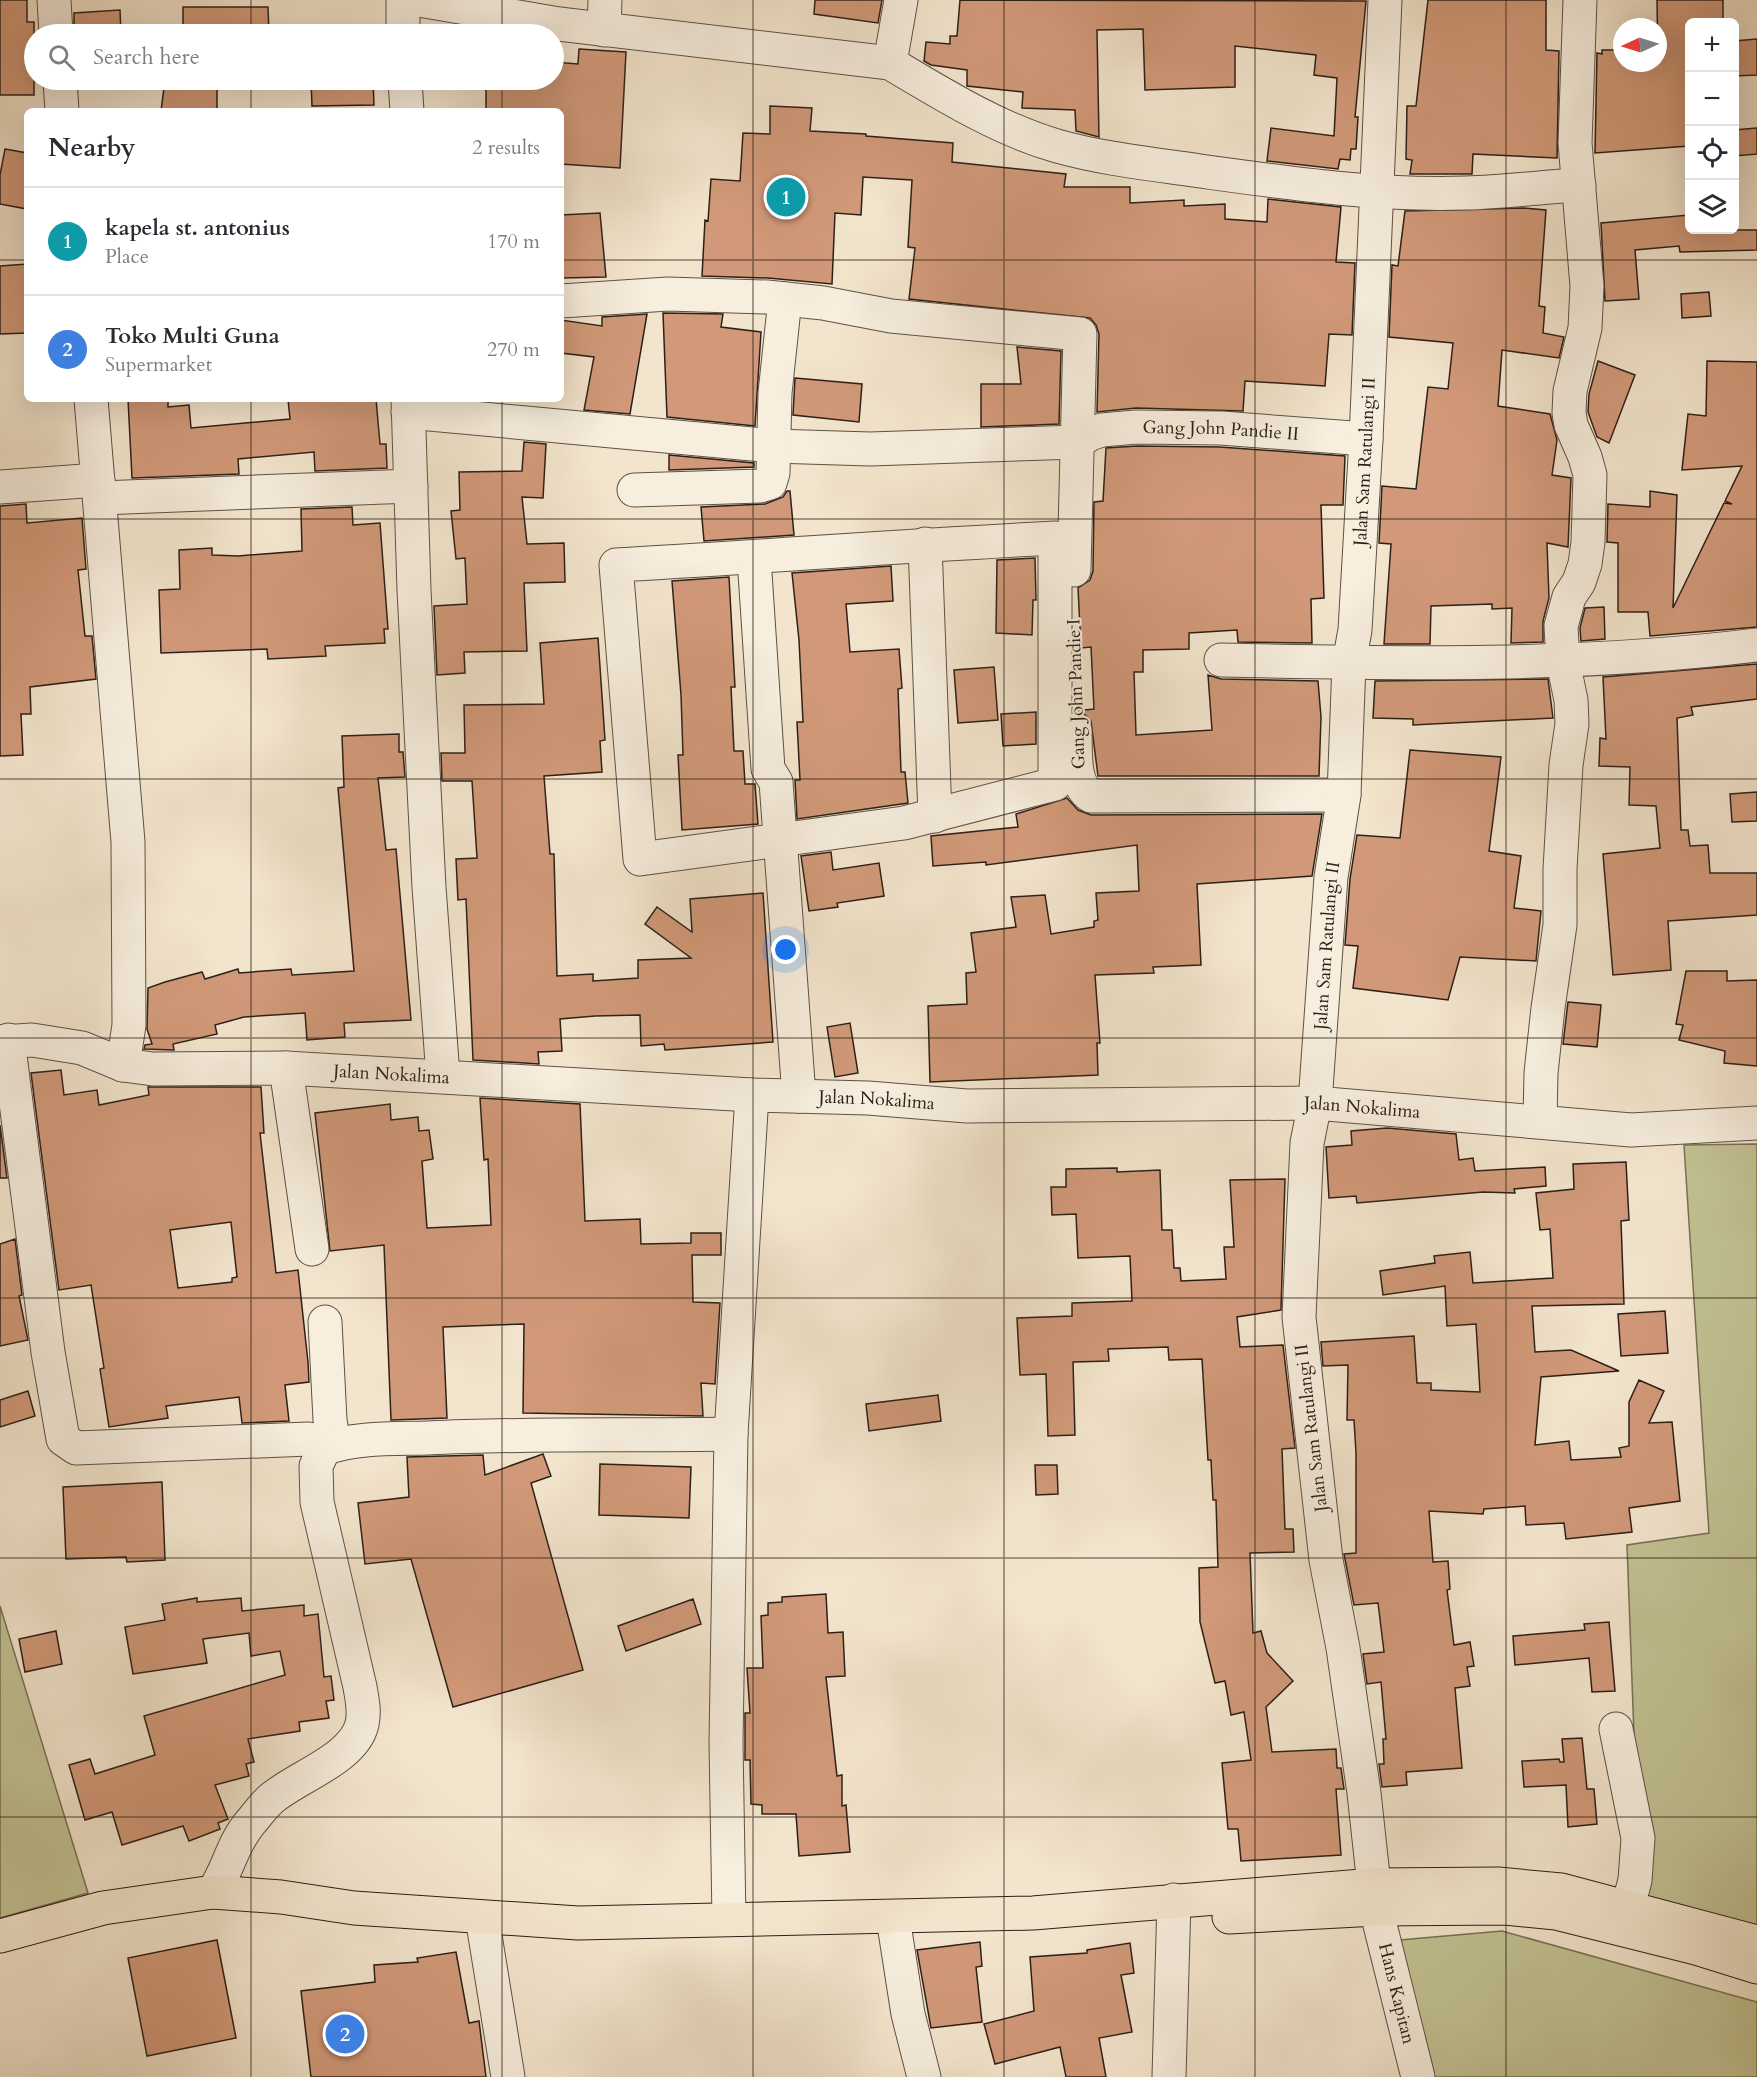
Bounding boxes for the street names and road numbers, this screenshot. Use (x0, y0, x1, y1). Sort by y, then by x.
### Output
street label: Jalan Sam Ratulangi II (1348, 377, 1382, 550)
street label: Gang John Pandie II (1142, 415, 1300, 447)
street label: Gang John Pandie I (1061, 618, 1092, 770)
street label: Jalan Sam Ratulangi II (1308, 860, 1346, 1034)
street label: Jalan Nokalima (330, 1059, 451, 1090)
street label: Jalan Nokalima (815, 1085, 936, 1116)
street label: Jalan Nokalima (1301, 1091, 1422, 1125)
street label: Jalan Sam Ratulangi II (1289, 1343, 1335, 1516)
street label: Hans Kapitan (1372, 1940, 1421, 2047)

